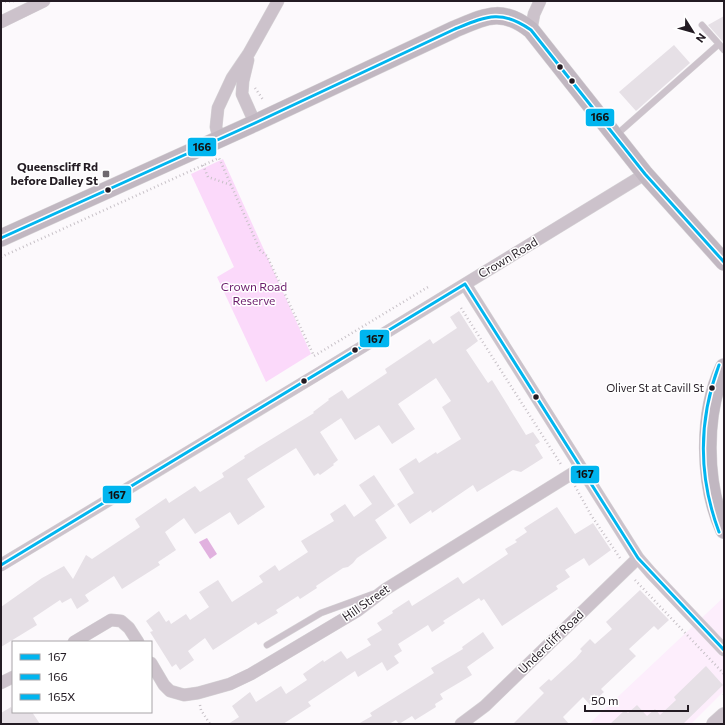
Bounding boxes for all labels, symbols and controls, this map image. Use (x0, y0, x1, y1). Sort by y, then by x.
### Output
north arrow (673, 12, 713, 52)
text: N (694, 31, 709, 46)
unlabelled marker (555, 62, 565, 72)
unlabelled marker (567, 76, 577, 86)
line badge: 166 (585, 108, 615, 127)
text: 166 (591, 110, 609, 123)
line badge: 166 (187, 137, 217, 157)
text: 166 (193, 140, 211, 153)
place label: Queenscliff Rd before Dalley St (11, 159, 98, 187)
marker: Queenscliff Rd before Dalley St (101, 169, 111, 179)
unlabelled marker (103, 185, 113, 195)
street label: Crown Road (475, 234, 540, 280)
park label: Crown Road Reserve (221, 279, 287, 307)
line badge: 167 (359, 329, 390, 348)
text: 167 (366, 332, 384, 345)
unlabelled marker (350, 345, 360, 355)
unlabelled marker (299, 376, 309, 386)
place label: Oliver St at Cavill St (606, 381, 704, 394)
marker: Oliver St at Cavill St (707, 383, 717, 393)
unlabelled marker (531, 392, 541, 402)
line badge: 167 (570, 465, 600, 484)
text: 167 (576, 467, 594, 480)
line badge: 167 (102, 485, 132, 504)
text: 167 (108, 488, 126, 501)
street label: Hill Street (339, 581, 392, 624)
street label: Undercliff Road (515, 607, 586, 676)
legend (12, 641, 152, 713)
text: 167 (48, 649, 67, 663)
text: 166 (48, 669, 68, 683)
scale bar (585, 687, 688, 713)
text: 165X (48, 689, 75, 703)
text: 50 m (591, 693, 619, 707)

